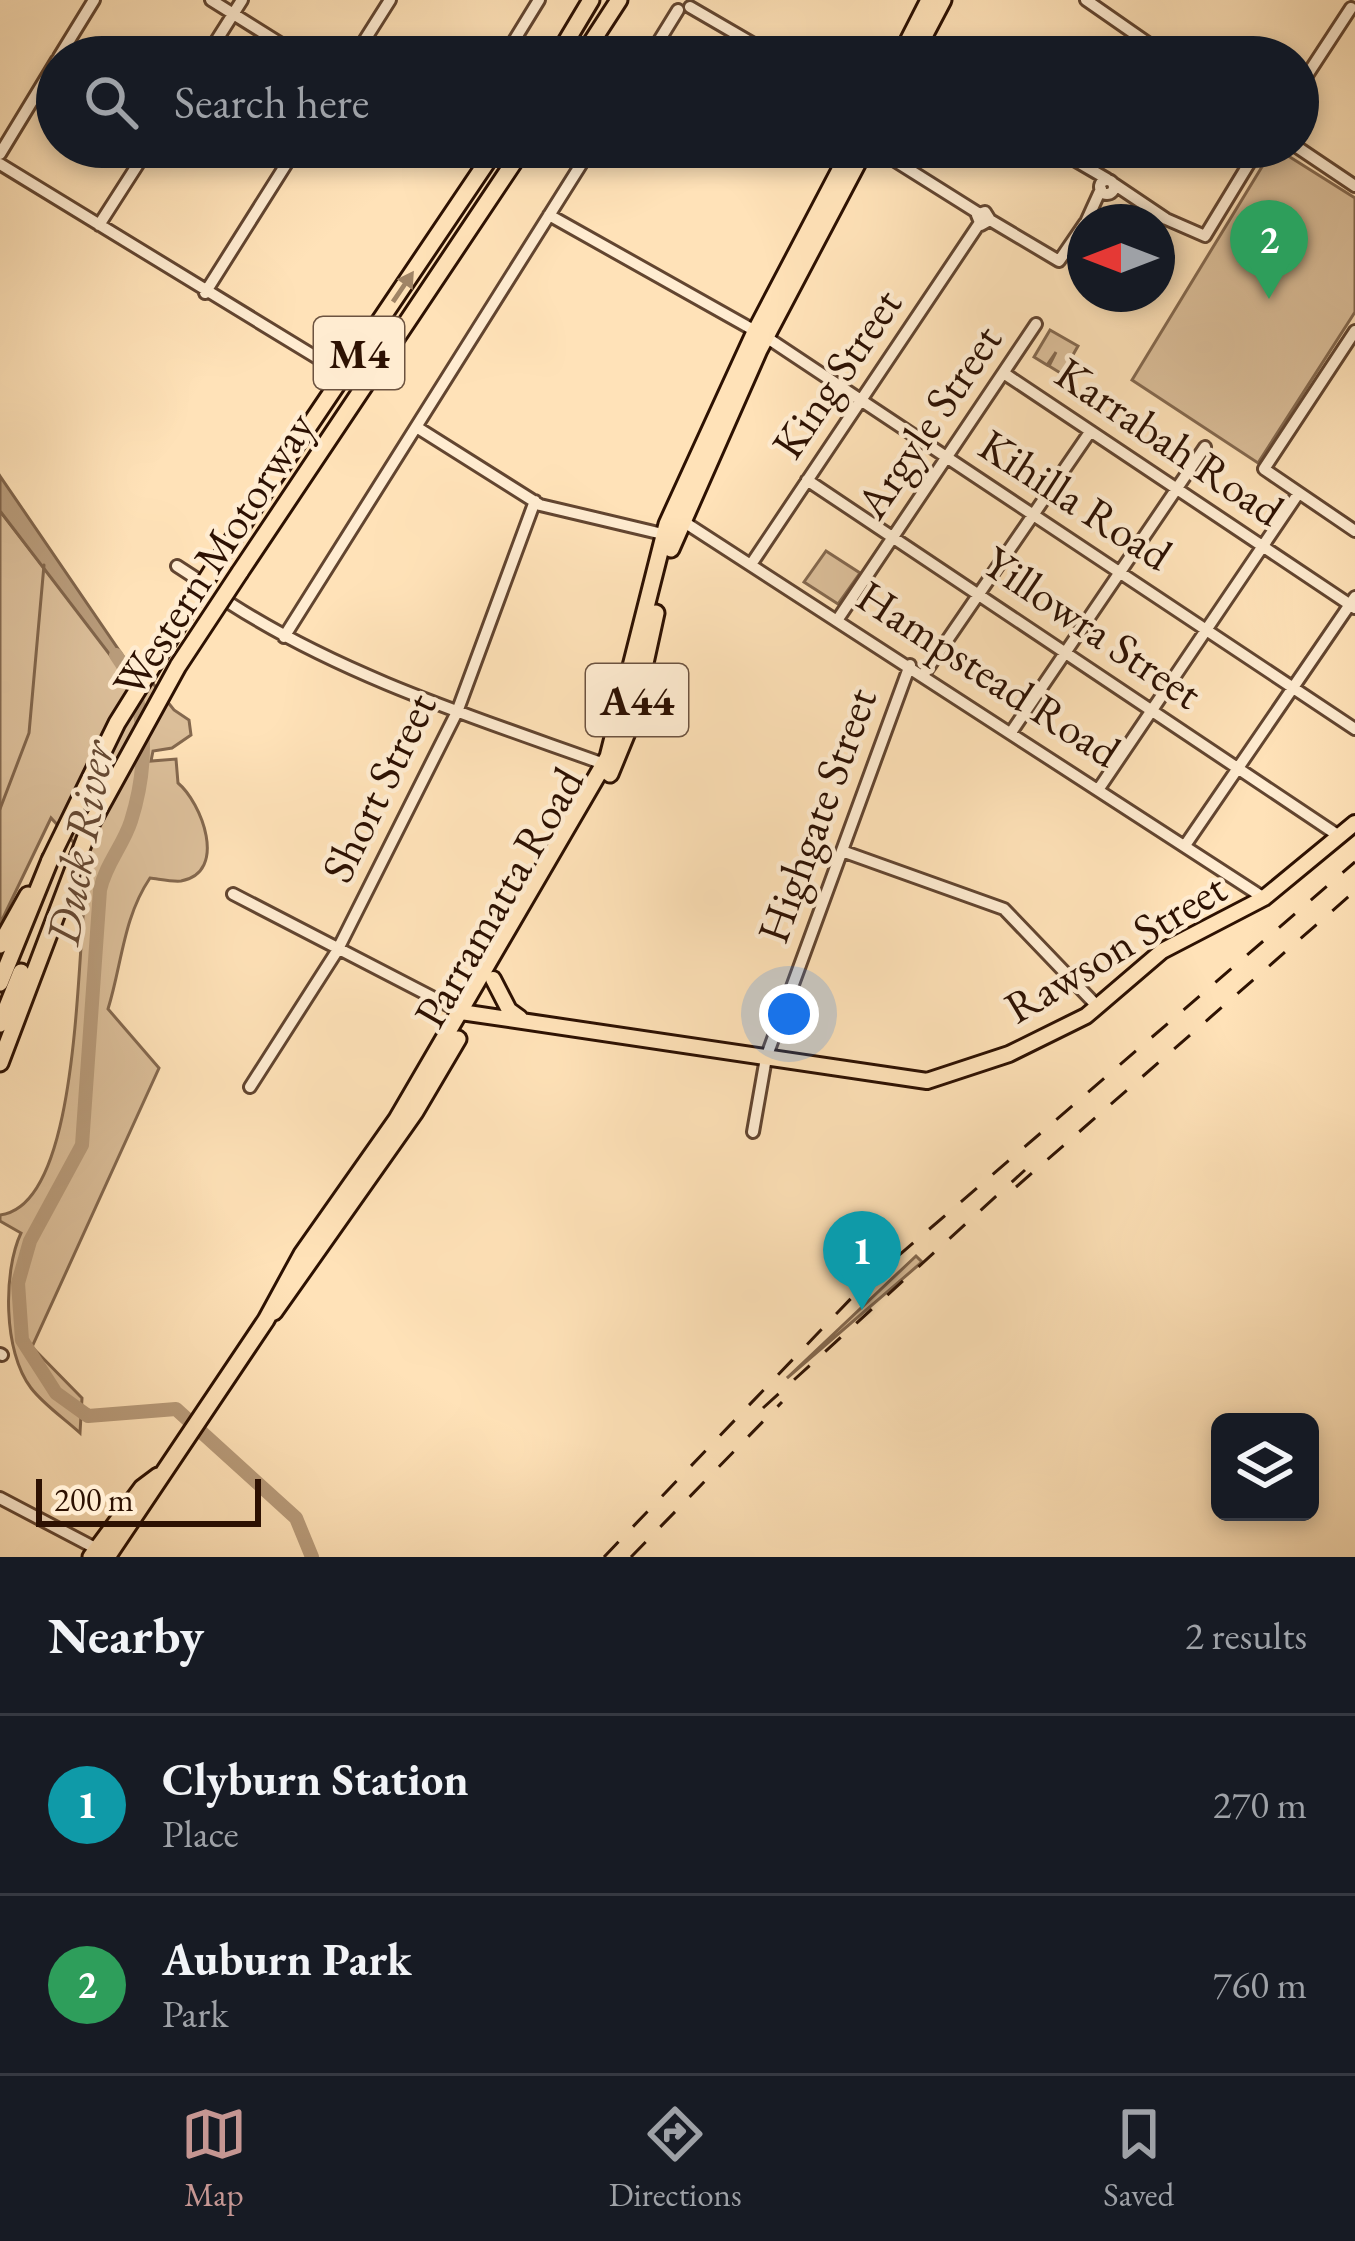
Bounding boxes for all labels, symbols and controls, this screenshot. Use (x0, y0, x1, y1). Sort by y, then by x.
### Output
search box (36, 36, 1319, 168)
icon: search (78, 69, 144, 135)
text: Search here (174, 73, 369, 131)
pin: 2 (1230, 200, 1308, 299)
north arrow (1067, 204, 1175, 312)
one-way arrow (391, 270, 414, 303)
street label: King Street (758, 277, 914, 469)
street label: Argyle Street (841, 313, 1014, 530)
road number: M4 (314, 317, 404, 389)
street label: Karrabah Road (1045, 343, 1296, 539)
street label: Western Motorway (99, 400, 327, 708)
street label: Kihilla Road (969, 415, 1184, 583)
street label: Yillowra Street (972, 533, 1214, 721)
street label: Hampstead Road (846, 566, 1132, 780)
road number: A44 (586, 664, 688, 736)
street label: Highgate Street (743, 679, 889, 951)
street label: Short Street (307, 683, 449, 891)
water label: Duck River (30, 733, 128, 951)
street label: Parramatta Road (400, 756, 596, 1037)
street label: Rawson Street (994, 858, 1236, 1036)
your location (759, 984, 819, 1044)
pin: 1 (823, 1211, 901, 1310)
map controls (1211, 1413, 1319, 1521)
button: layers (1211, 1413, 1319, 1521)
scale bar (36, 1473, 261, 1526)
text: 200 m (54, 1478, 134, 1521)
text: Nearby (48, 1602, 204, 1668)
text: 2 results (1185, 1610, 1307, 1661)
text: Clyburn Station (162, 1750, 469, 1808)
text: 1 (77, 1779, 97, 1830)
text: 270 m (1213, 1779, 1307, 1830)
text: Place (162, 1808, 239, 1859)
text: Auburn Park (162, 1930, 412, 1988)
text: 2 (77, 1959, 97, 2010)
text: 760 m (1213, 1959, 1307, 2010)
text: Park (162, 1988, 228, 2039)
tab: Map (181, 2101, 247, 2216)
tab: Directions (609, 2101, 742, 2216)
tab: Saved (1103, 2101, 1174, 2216)

